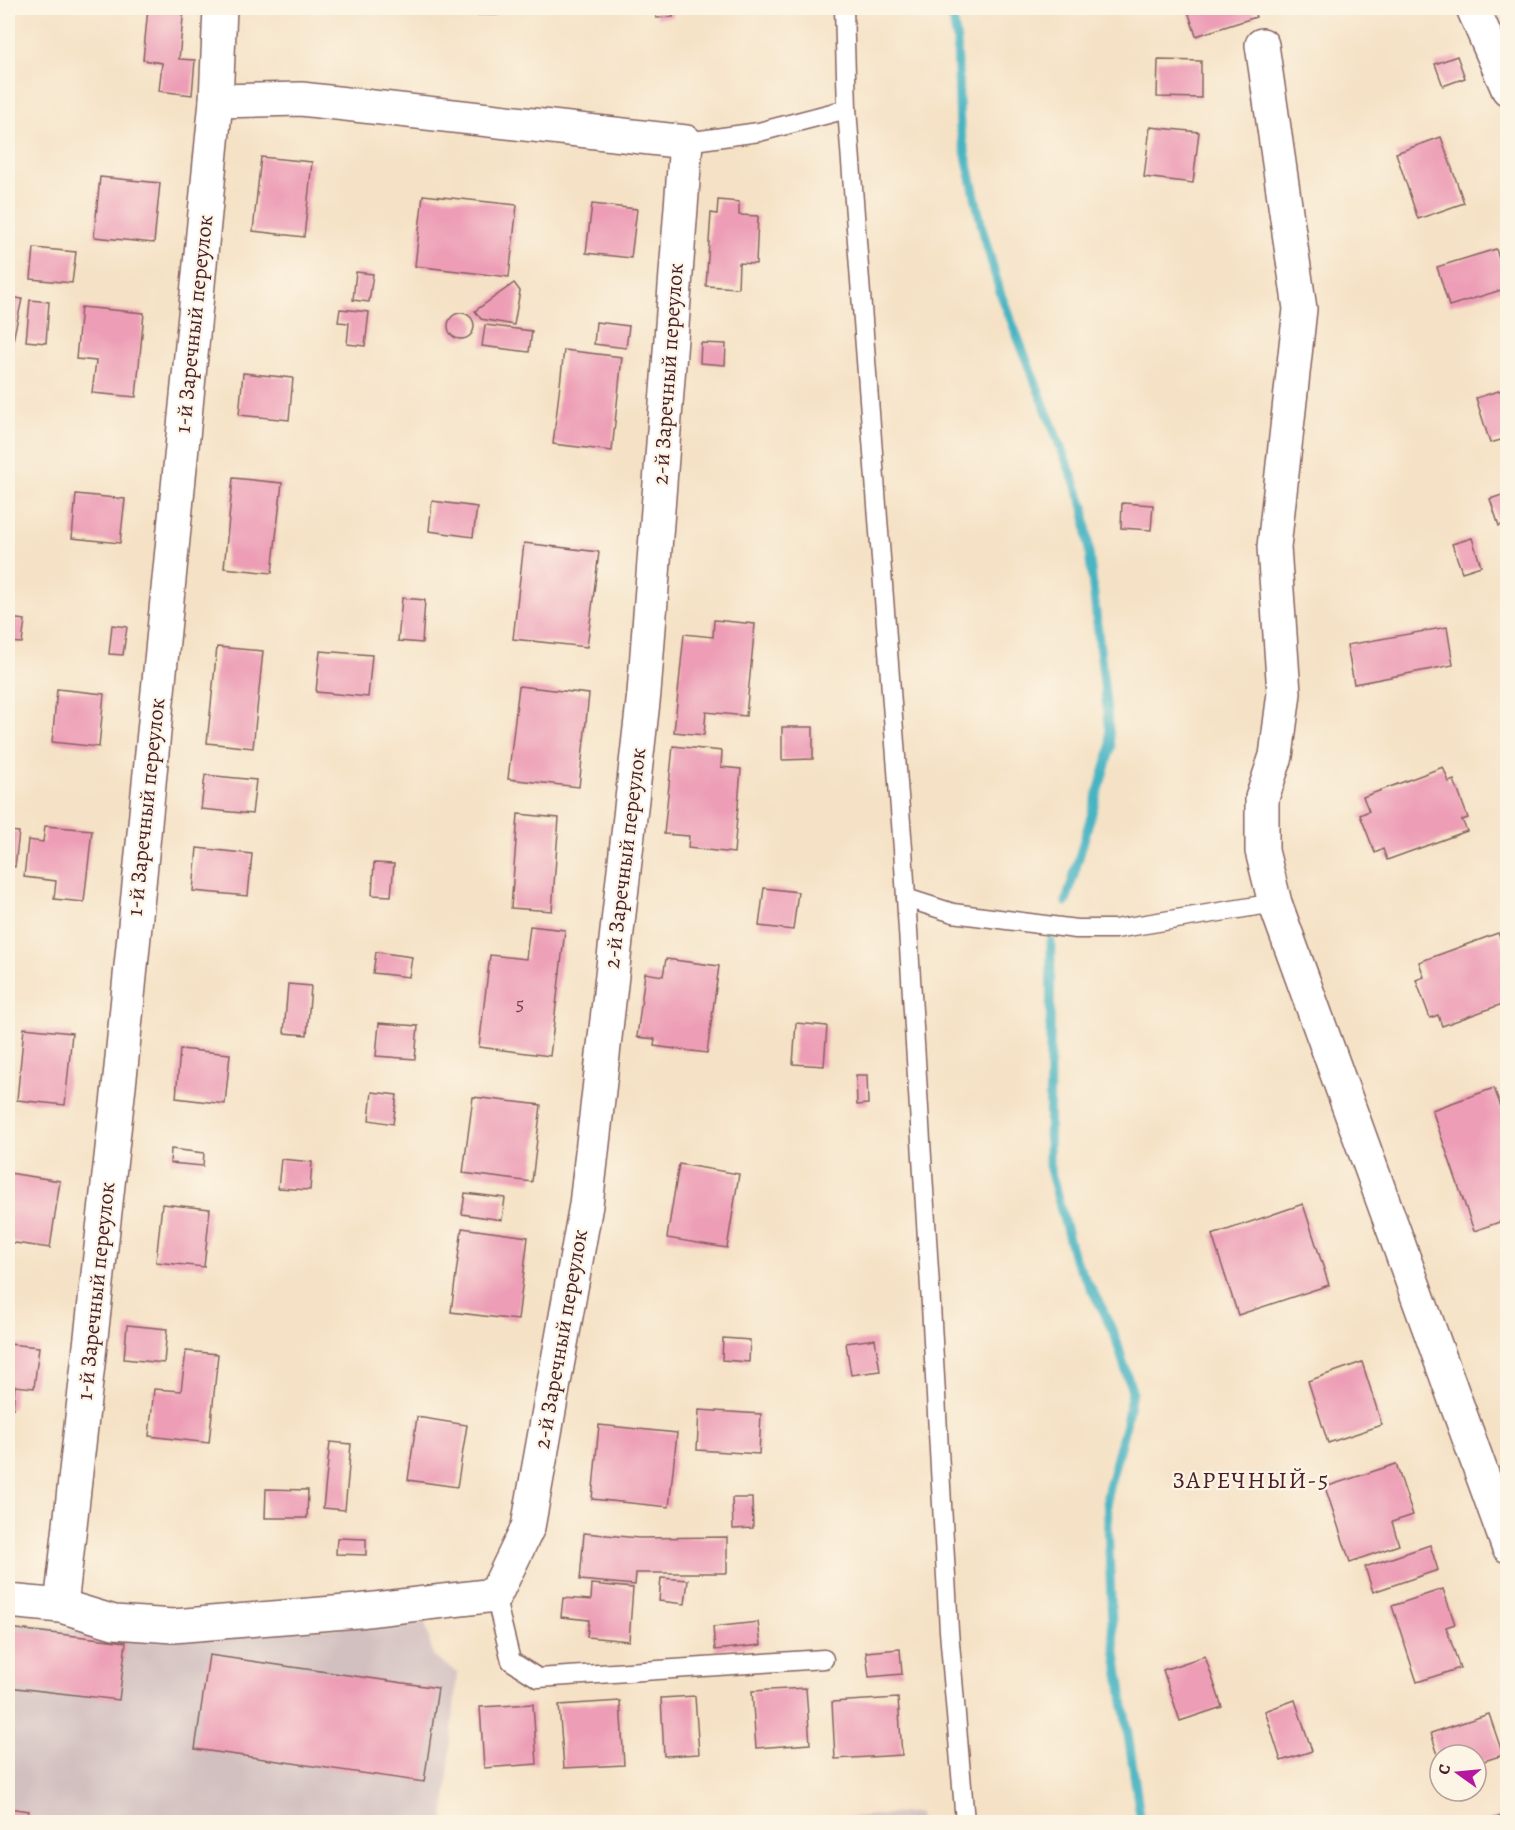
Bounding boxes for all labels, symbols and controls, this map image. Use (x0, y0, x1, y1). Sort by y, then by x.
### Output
street label: 1-й Заречный переулок (168, 213, 220, 435)
street label: 2-й Заречный переулок (645, 262, 691, 486)
street label: 1-й Заречный переулок (120, 696, 172, 918)
street label: 2-й Заречный переулок (597, 746, 653, 970)
house number: 5 (516, 990, 524, 1017)
street label: 1-й Заречный переулок (70, 1180, 122, 1402)
street label: 2-й Заречный переулок (527, 1227, 595, 1451)
district label: ЗАРЕЧНЫЙ-5 (1172, 1464, 1330, 1496)
north arrow (1428, 1743, 1488, 1803)
text: С (1433, 1762, 1456, 1777)

